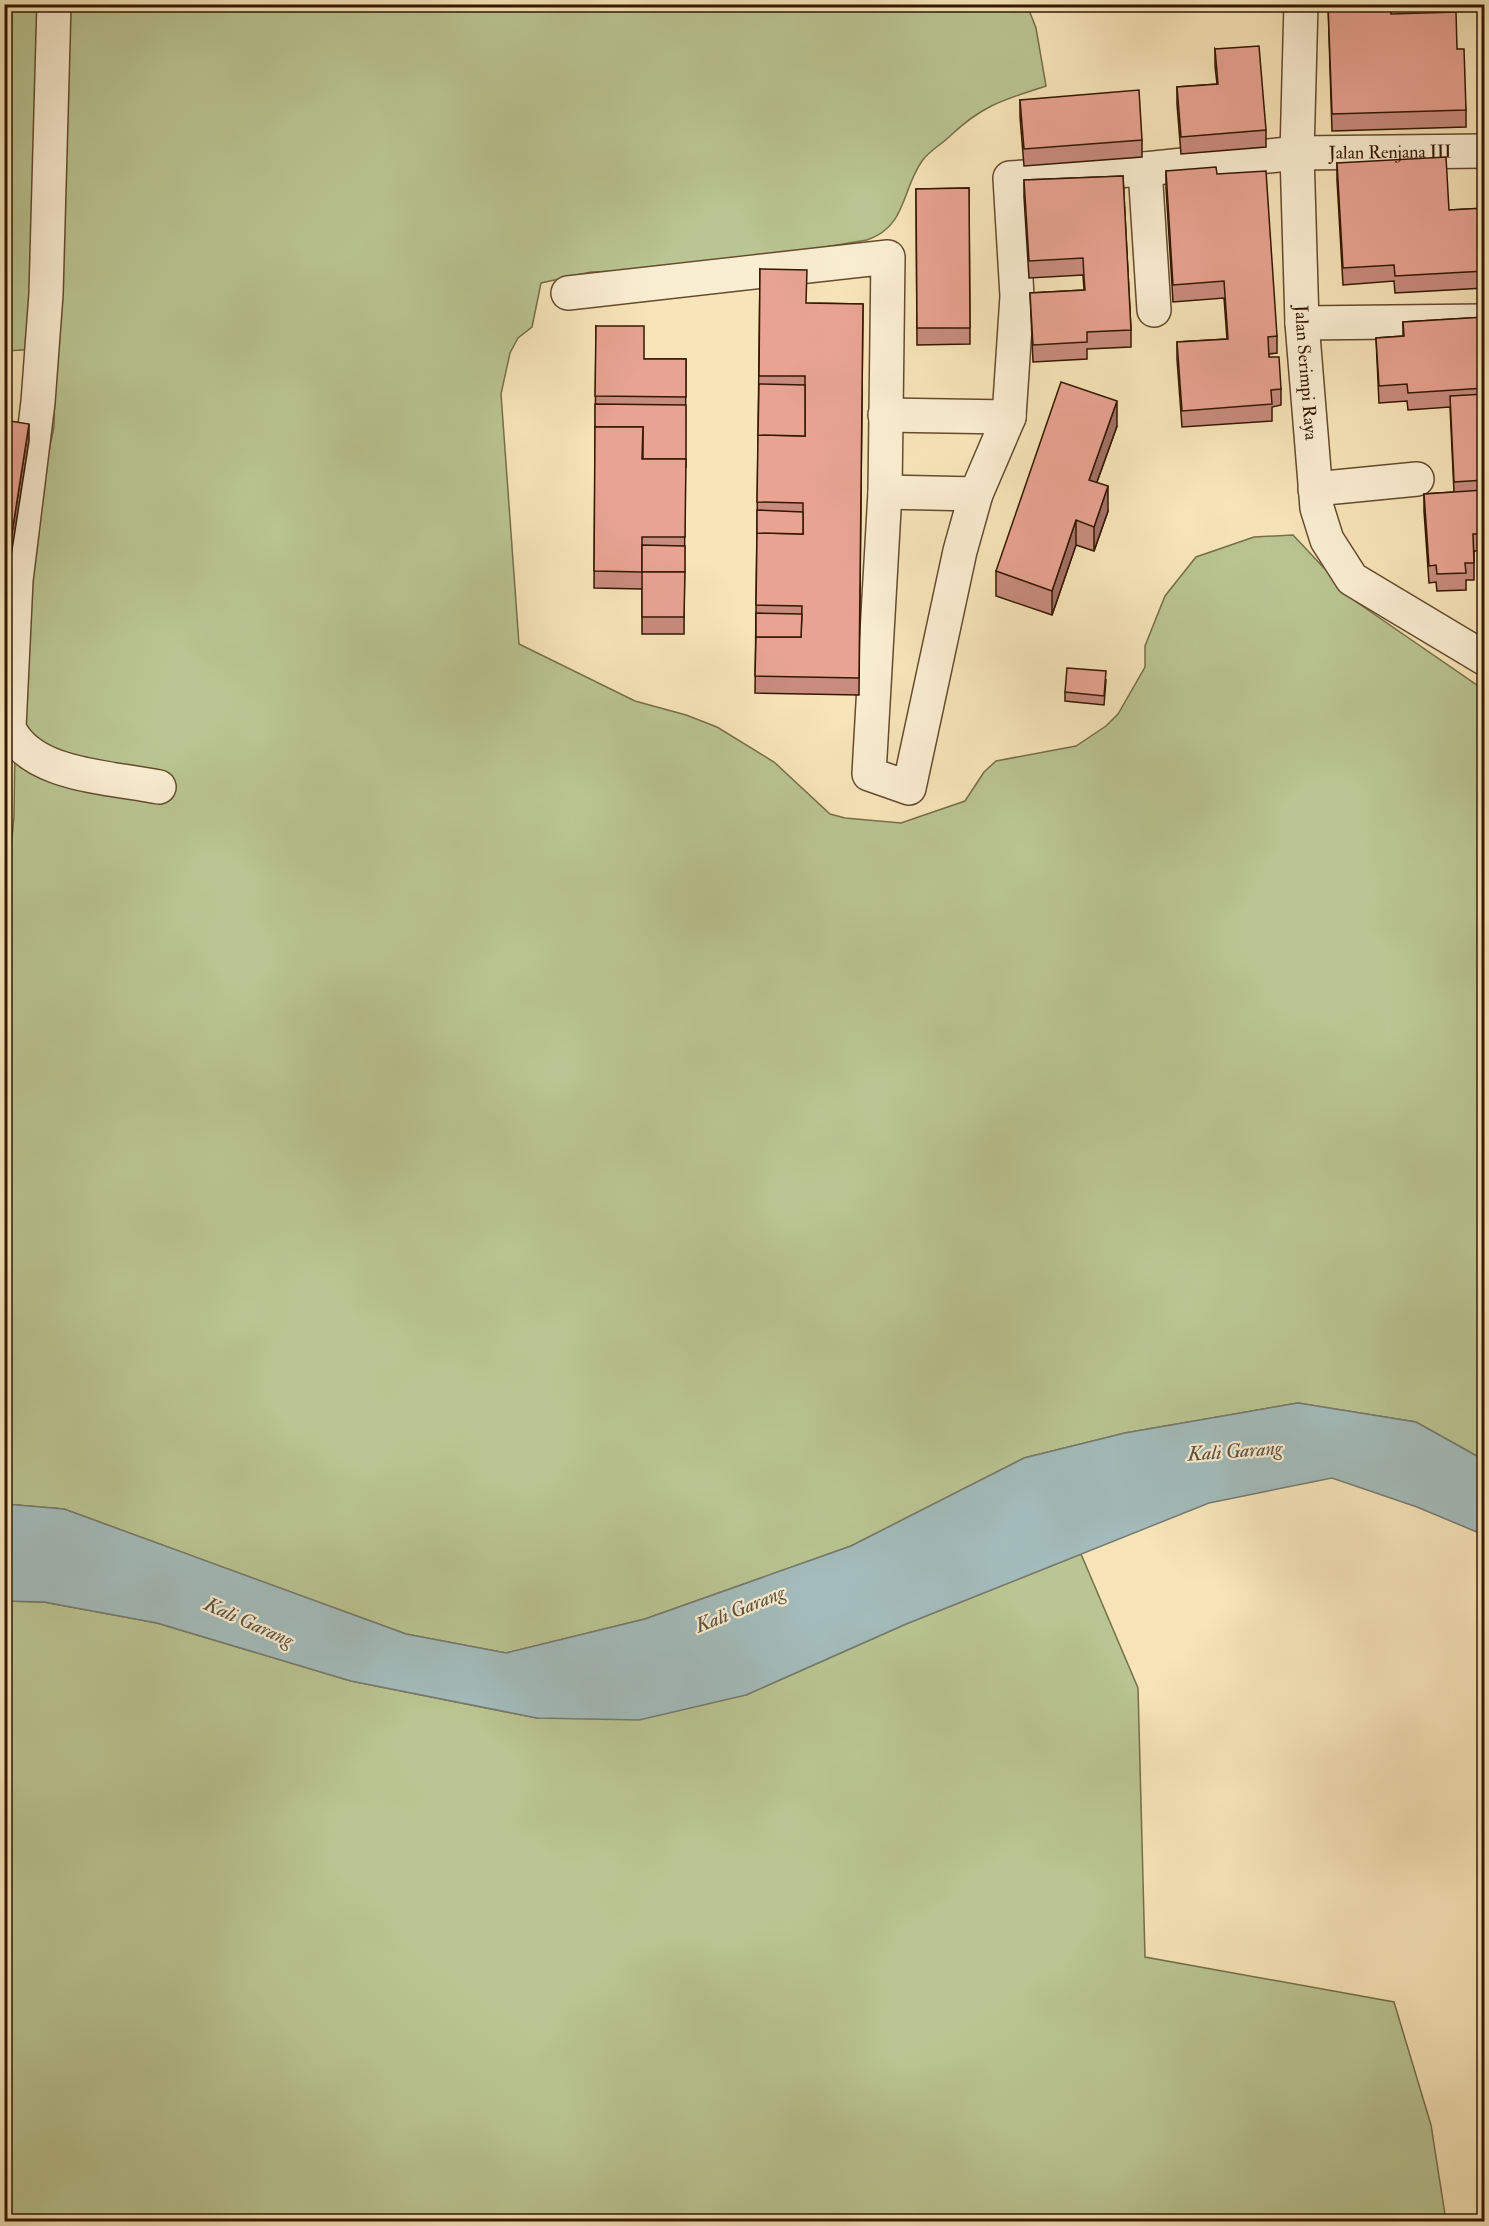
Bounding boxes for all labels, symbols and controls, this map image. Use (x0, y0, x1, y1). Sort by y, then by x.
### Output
street label: Jalan Renjana III (1328, 140, 1452, 164)
street label: Jalan Serimpi Raya (1290, 304, 1323, 442)
water label: Kali Garang (1186, 1435, 1285, 1467)
water label: Kali Garang (690, 1579, 790, 1639)
water label: Kali Garang (200, 1591, 299, 1653)

